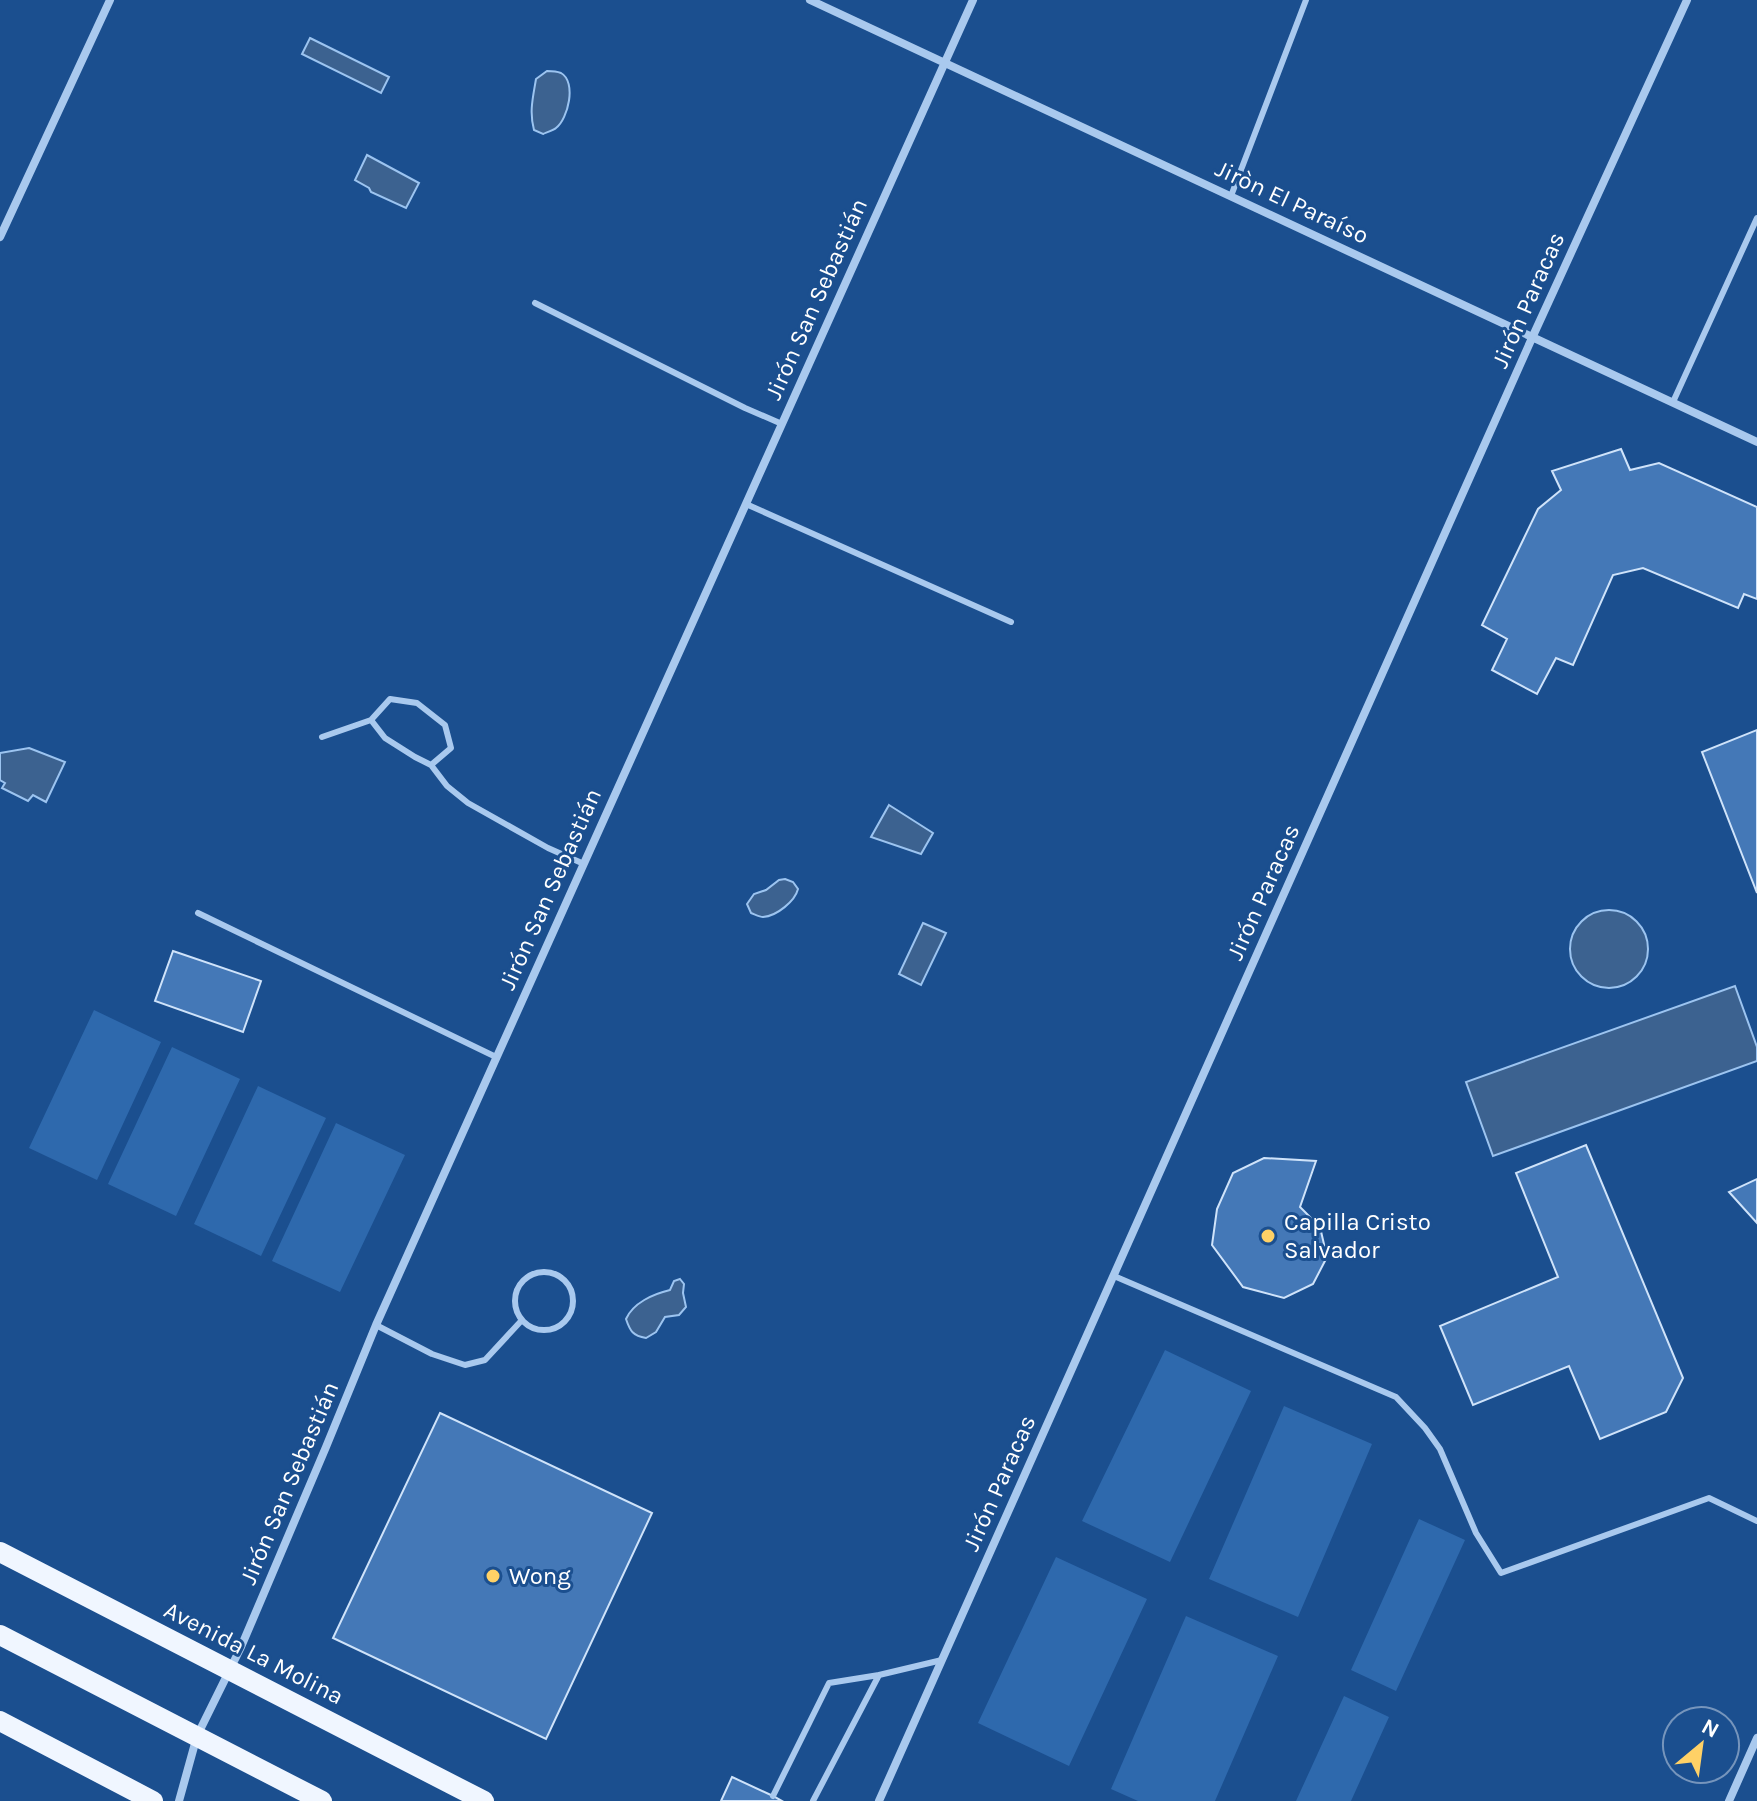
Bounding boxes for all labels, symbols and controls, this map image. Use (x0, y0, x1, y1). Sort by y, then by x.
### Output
street label: Jiròn El Paraíso (1211, 154, 1373, 250)
street label: Jirón San Sebastián (759, 194, 873, 404)
street label: Jirón Paracas (1486, 228, 1570, 372)
street label: Jirón San Sebastián (493, 784, 607, 994)
street label: Jirón Paracas (1221, 820, 1305, 964)
place label: Capilla Cristo Salvador (1284, 1208, 1431, 1264)
marker: Capilla Cristo Salvador (1259, 1227, 1277, 1245)
street label: Jirón San Sebastián (234, 1377, 344, 1589)
street label: Jirón Paracas (957, 1411, 1041, 1555)
place label: Wong (509, 1562, 571, 1590)
marker: Wong (484, 1567, 502, 1585)
street label: Avenida La Molina (160, 1596, 348, 1710)
north arrow (1661, 1705, 1741, 1785)
text: N (1697, 1713, 1723, 1744)

